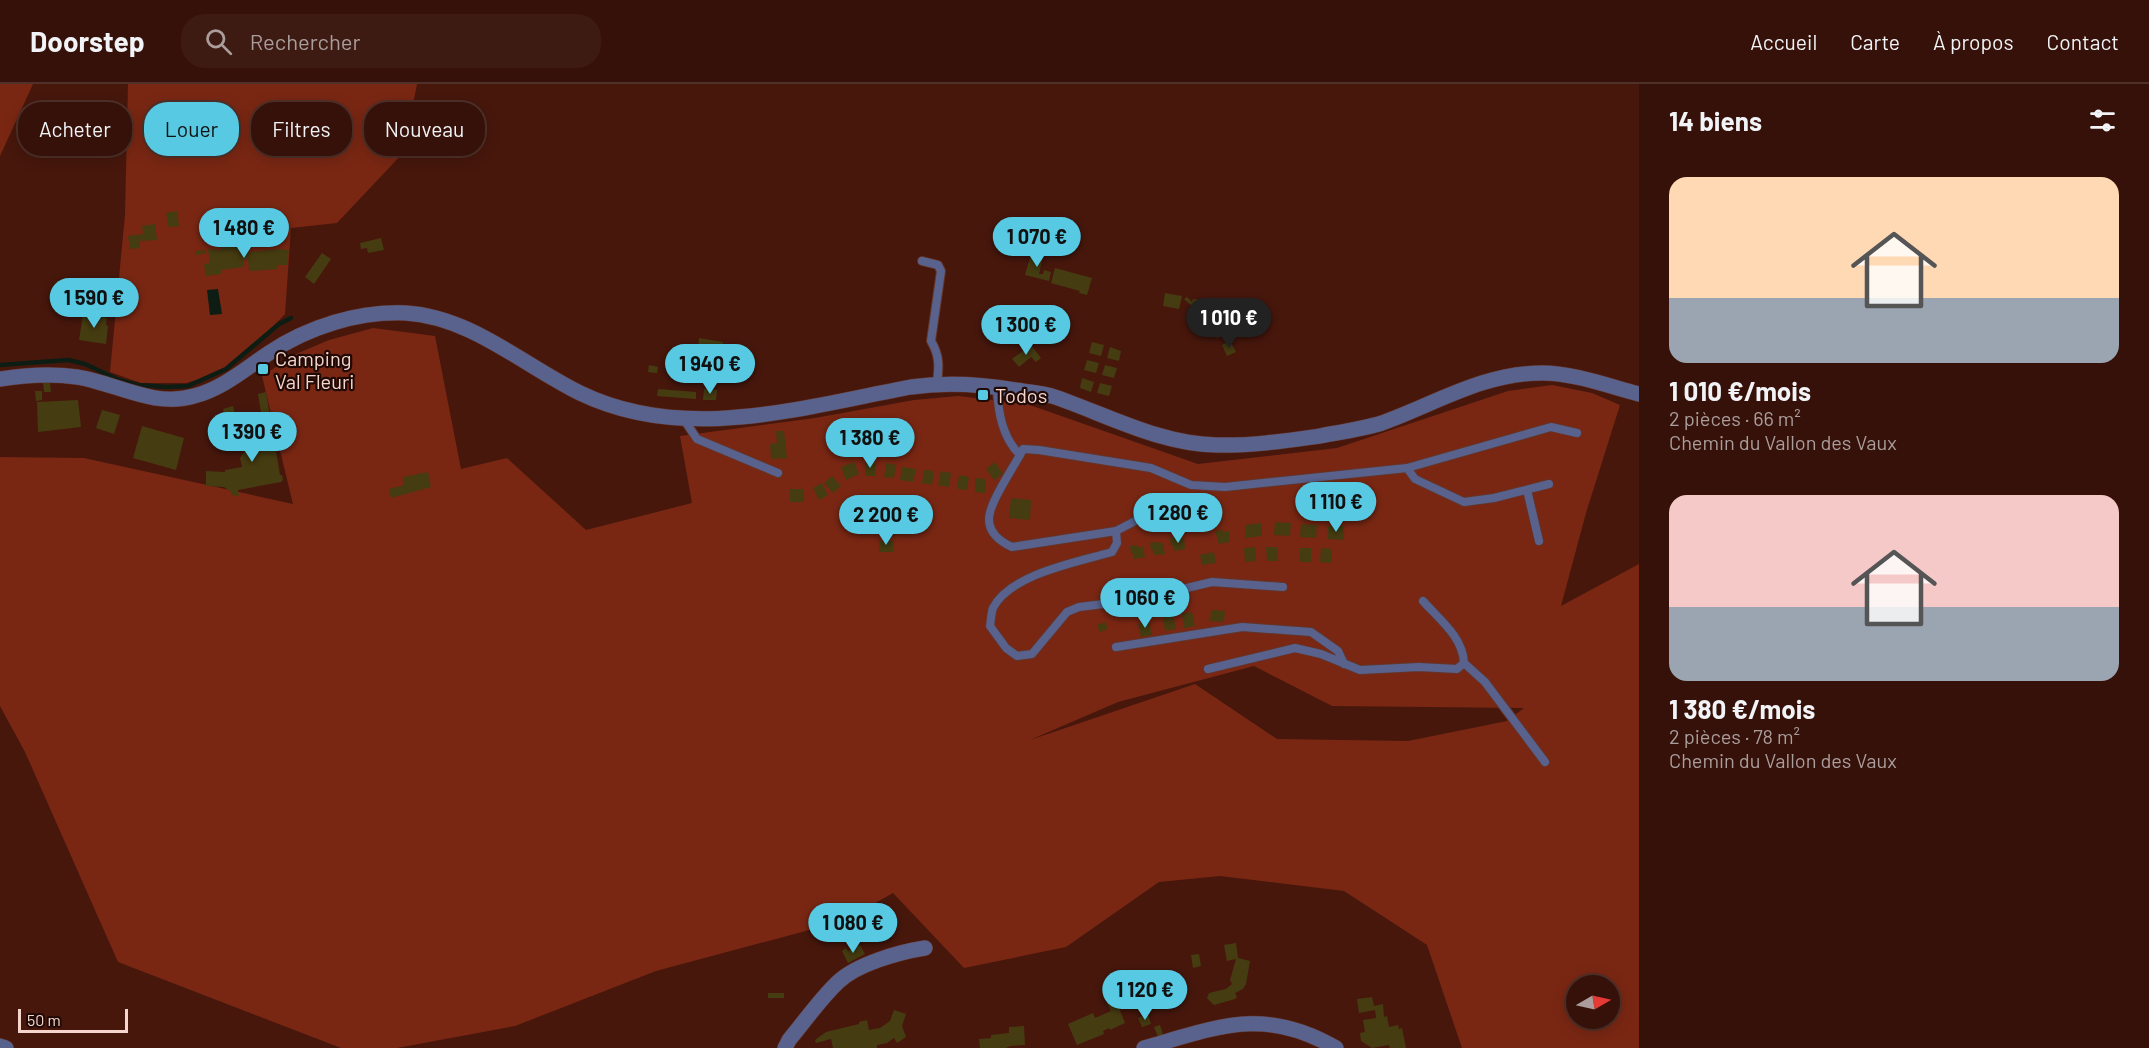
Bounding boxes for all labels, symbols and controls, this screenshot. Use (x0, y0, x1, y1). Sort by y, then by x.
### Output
search box (181, 14, 601, 68)
text: Doorstep (30, 24, 145, 58)
icon: search (202, 25, 235, 58)
text: Rechercher (250, 28, 360, 54)
text: Accueil (1750, 29, 1817, 54)
text: Carte (1850, 29, 1900, 54)
text: À propos (1933, 29, 2014, 54)
text: Contact (2047, 29, 2119, 54)
chip: Acheter (18, 102, 132, 156)
chip: Louer (144, 102, 239, 156)
chip: Filtres (251, 102, 352, 156)
chip: Nouveau (364, 102, 485, 156)
icon: filters (2086, 104, 2119, 137)
text: 14 biens (1669, 105, 1762, 136)
pin: 1 480 € (189, 208, 299, 259)
text: 1 480 € (213, 215, 275, 239)
icon: home (1840, 216, 1948, 324)
pin: 1 070 € (982, 217, 1092, 268)
text: 1 070 € (1007, 224, 1067, 248)
pin: 1 590 € (39, 278, 149, 329)
text: 1 590 € (64, 285, 124, 309)
pin: 1 010 € (1174, 298, 1284, 349)
pin: 1 300 € (971, 305, 1081, 356)
text: 1 010 € (1200, 305, 1258, 329)
text: 1 300 € (995, 312, 1057, 336)
pin: 1 940 € (655, 344, 765, 395)
place label: Camping Val Fleuri (275, 346, 354, 393)
text: 1 940 € (679, 351, 741, 375)
marker: Camping Val Fleuri (256, 362, 270, 376)
text: 1 010 €/mois (1669, 375, 1811, 406)
place label: Todos (995, 383, 1047, 407)
marker: Todos (976, 388, 990, 402)
text: 2 pièces · 66 m² (1669, 406, 1801, 430)
pin: 1 390 € (197, 412, 307, 463)
pin: 1 380 € (815, 418, 925, 469)
text: 1 390 € (222, 419, 282, 443)
text: 1 380 € (840, 425, 900, 449)
text: Chemin du Vallon des Vaux (1669, 430, 1897, 454)
pin: 1 110 € (1281, 482, 1391, 533)
text: 1 110 € (1309, 489, 1363, 513)
pin: 1 280 € (1123, 493, 1233, 544)
pin: 2 200 € (831, 495, 941, 546)
text: 1 280 € (1147, 500, 1209, 524)
text: 2 200 € (853, 502, 919, 526)
icon: home (1840, 534, 1948, 642)
pin: 1 060 € (1090, 578, 1200, 629)
text: 1 060 € (1114, 585, 1176, 609)
text: 1 380 €/mois (1669, 693, 1815, 724)
text: 2 pièces · 78 m² (1669, 724, 1800, 748)
text: Chemin du Vallon des Vaux (1669, 748, 1897, 772)
pin: 1 080 € (798, 903, 908, 954)
text: 1 080 € (822, 910, 884, 934)
pin: 1 120 € (1090, 970, 1200, 1021)
north arrow (1566, 975, 1620, 1029)
map controls (1566, 975, 1620, 1029)
text: 1 120 € (1116, 977, 1174, 1001)
scale bar (18, 1006, 128, 1034)
text: 50 m (27, 1010, 61, 1029)

